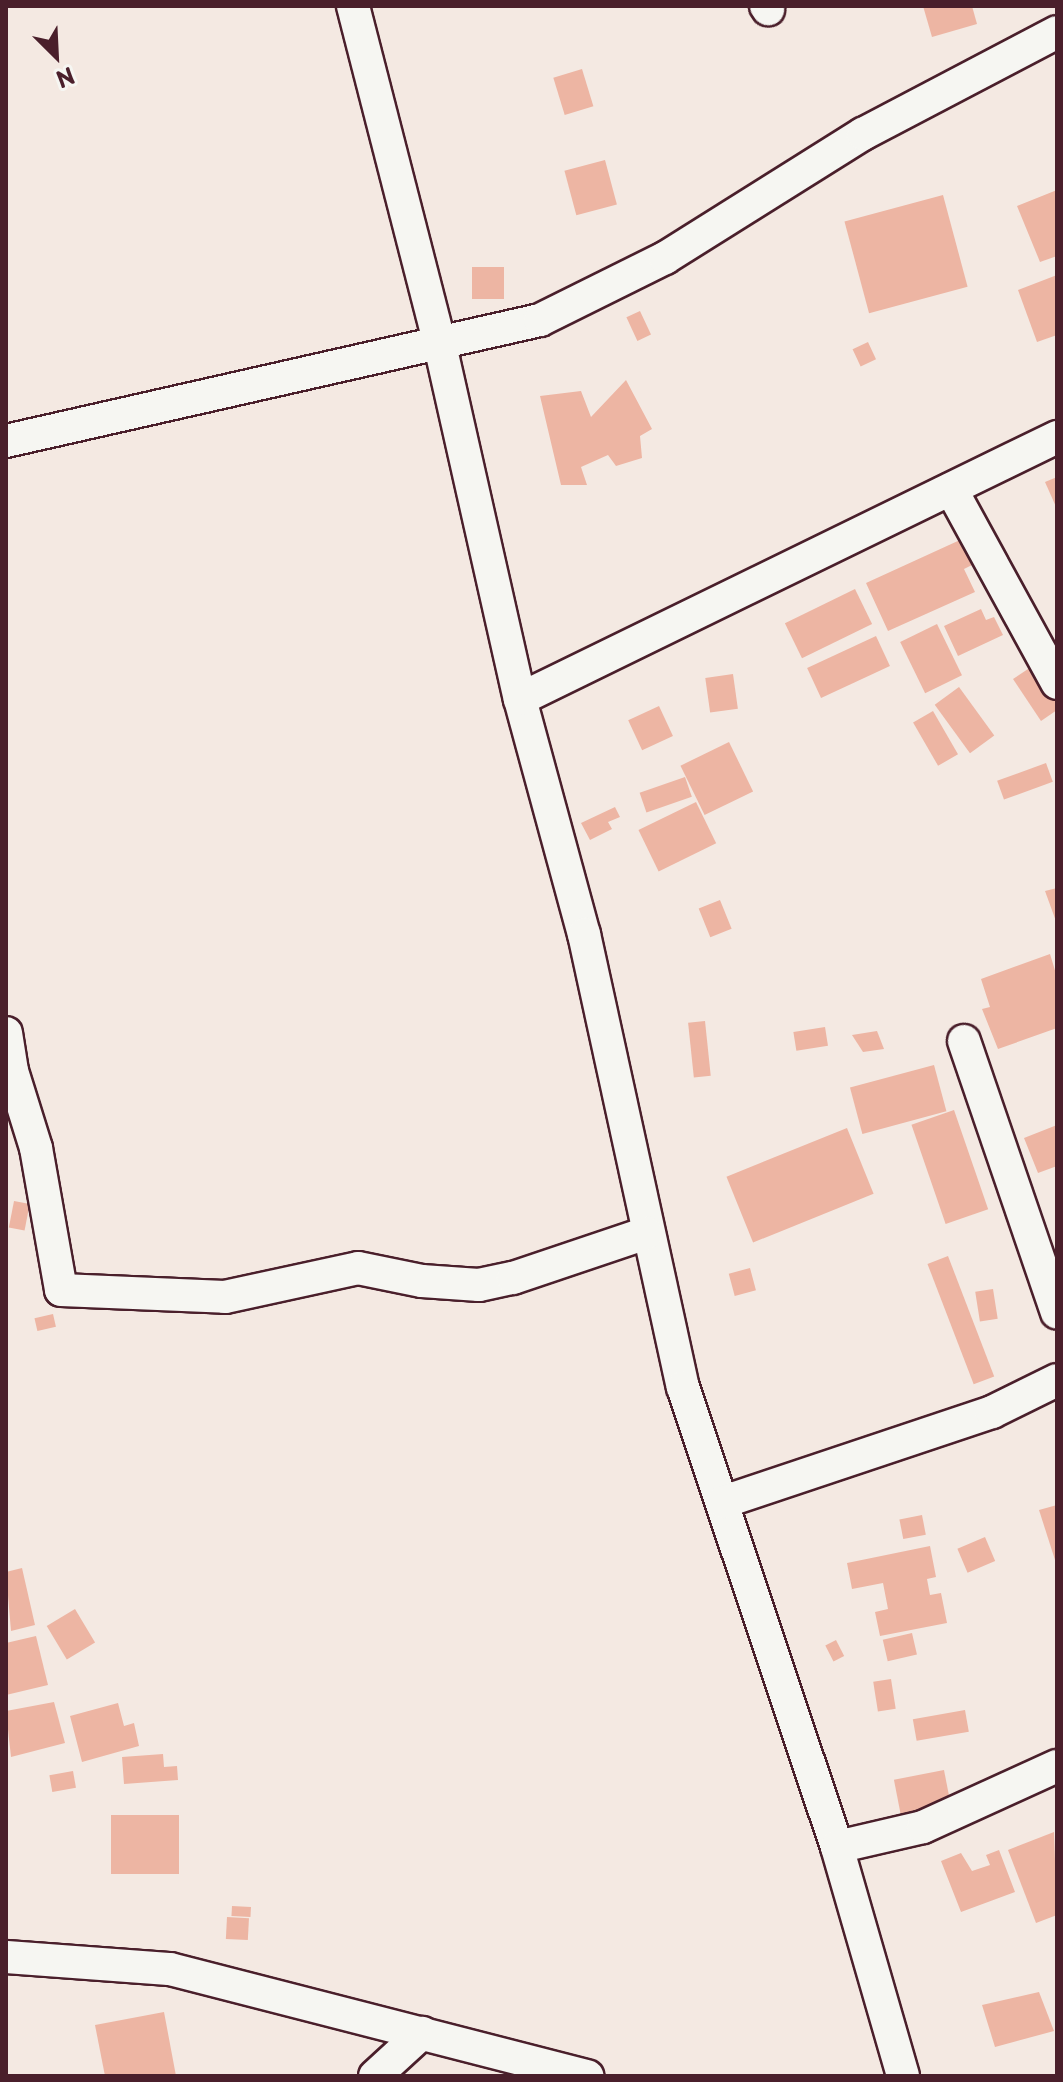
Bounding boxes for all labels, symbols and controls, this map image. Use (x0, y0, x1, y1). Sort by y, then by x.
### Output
north arrow (16, 16, 96, 96)
text: N (51, 60, 81, 97)

